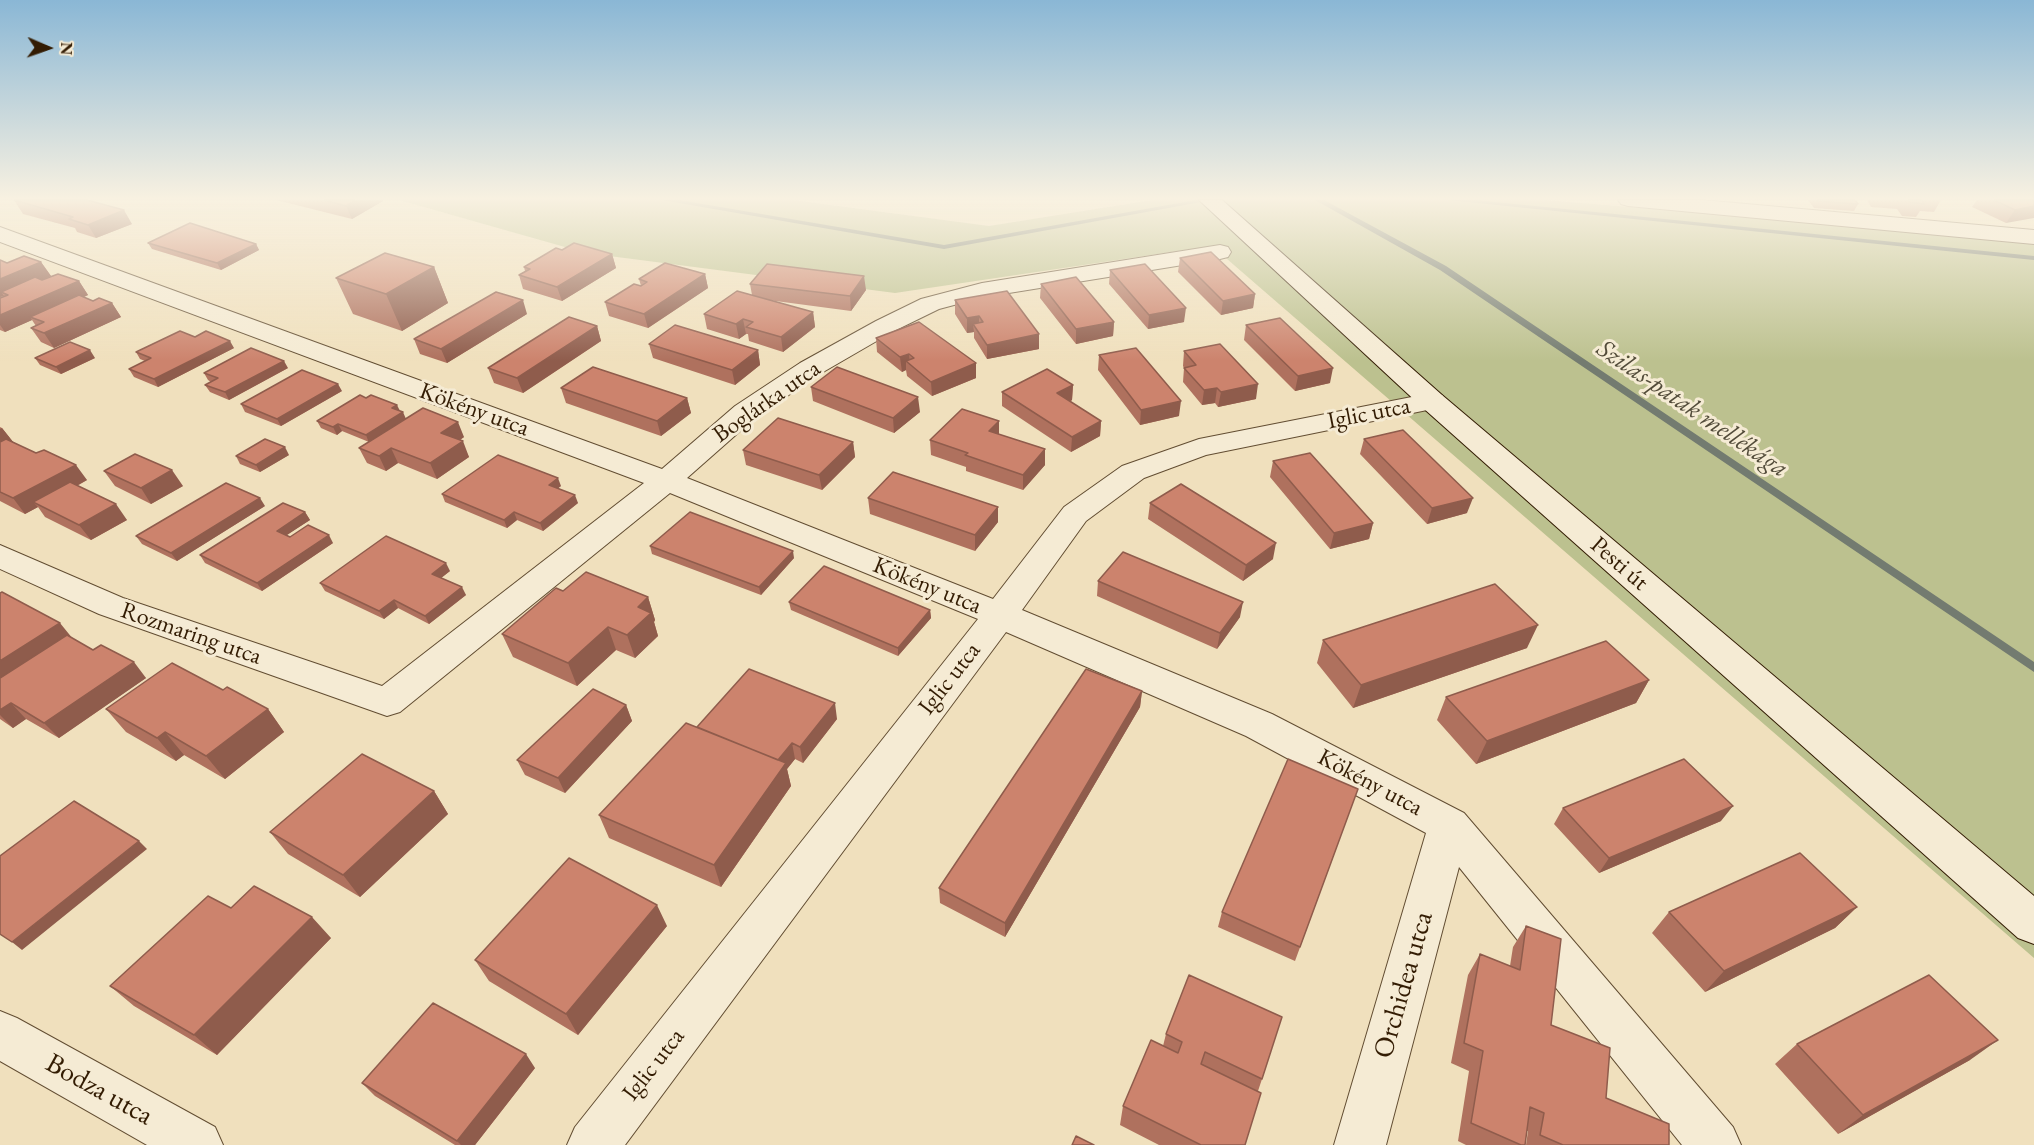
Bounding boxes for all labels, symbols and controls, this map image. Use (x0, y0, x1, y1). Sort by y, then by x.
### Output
north arrow (18, 18, 78, 78)
text: N (56, 42, 77, 55)
water label: Szilas-patak mellékága (1590, 333, 1794, 485)
street label: Boglárka utca (708, 354, 826, 450)
street label: Kökény utca (415, 377, 533, 443)
street label: Iglic utca (1325, 392, 1413, 436)
street label: Pesti út (1584, 531, 1654, 597)
street label: Kökény utca (868, 551, 986, 621)
street label: Rozmaring utca (117, 596, 265, 672)
street label: Iglic utca (913, 637, 987, 721)
street label: Kökény utca (1313, 743, 1427, 823)
street label: Orchidea utca (1367, 908, 1441, 1062)
street label: Iglic utca (617, 1023, 691, 1107)
street label: Bodza utca (39, 1047, 159, 1133)

